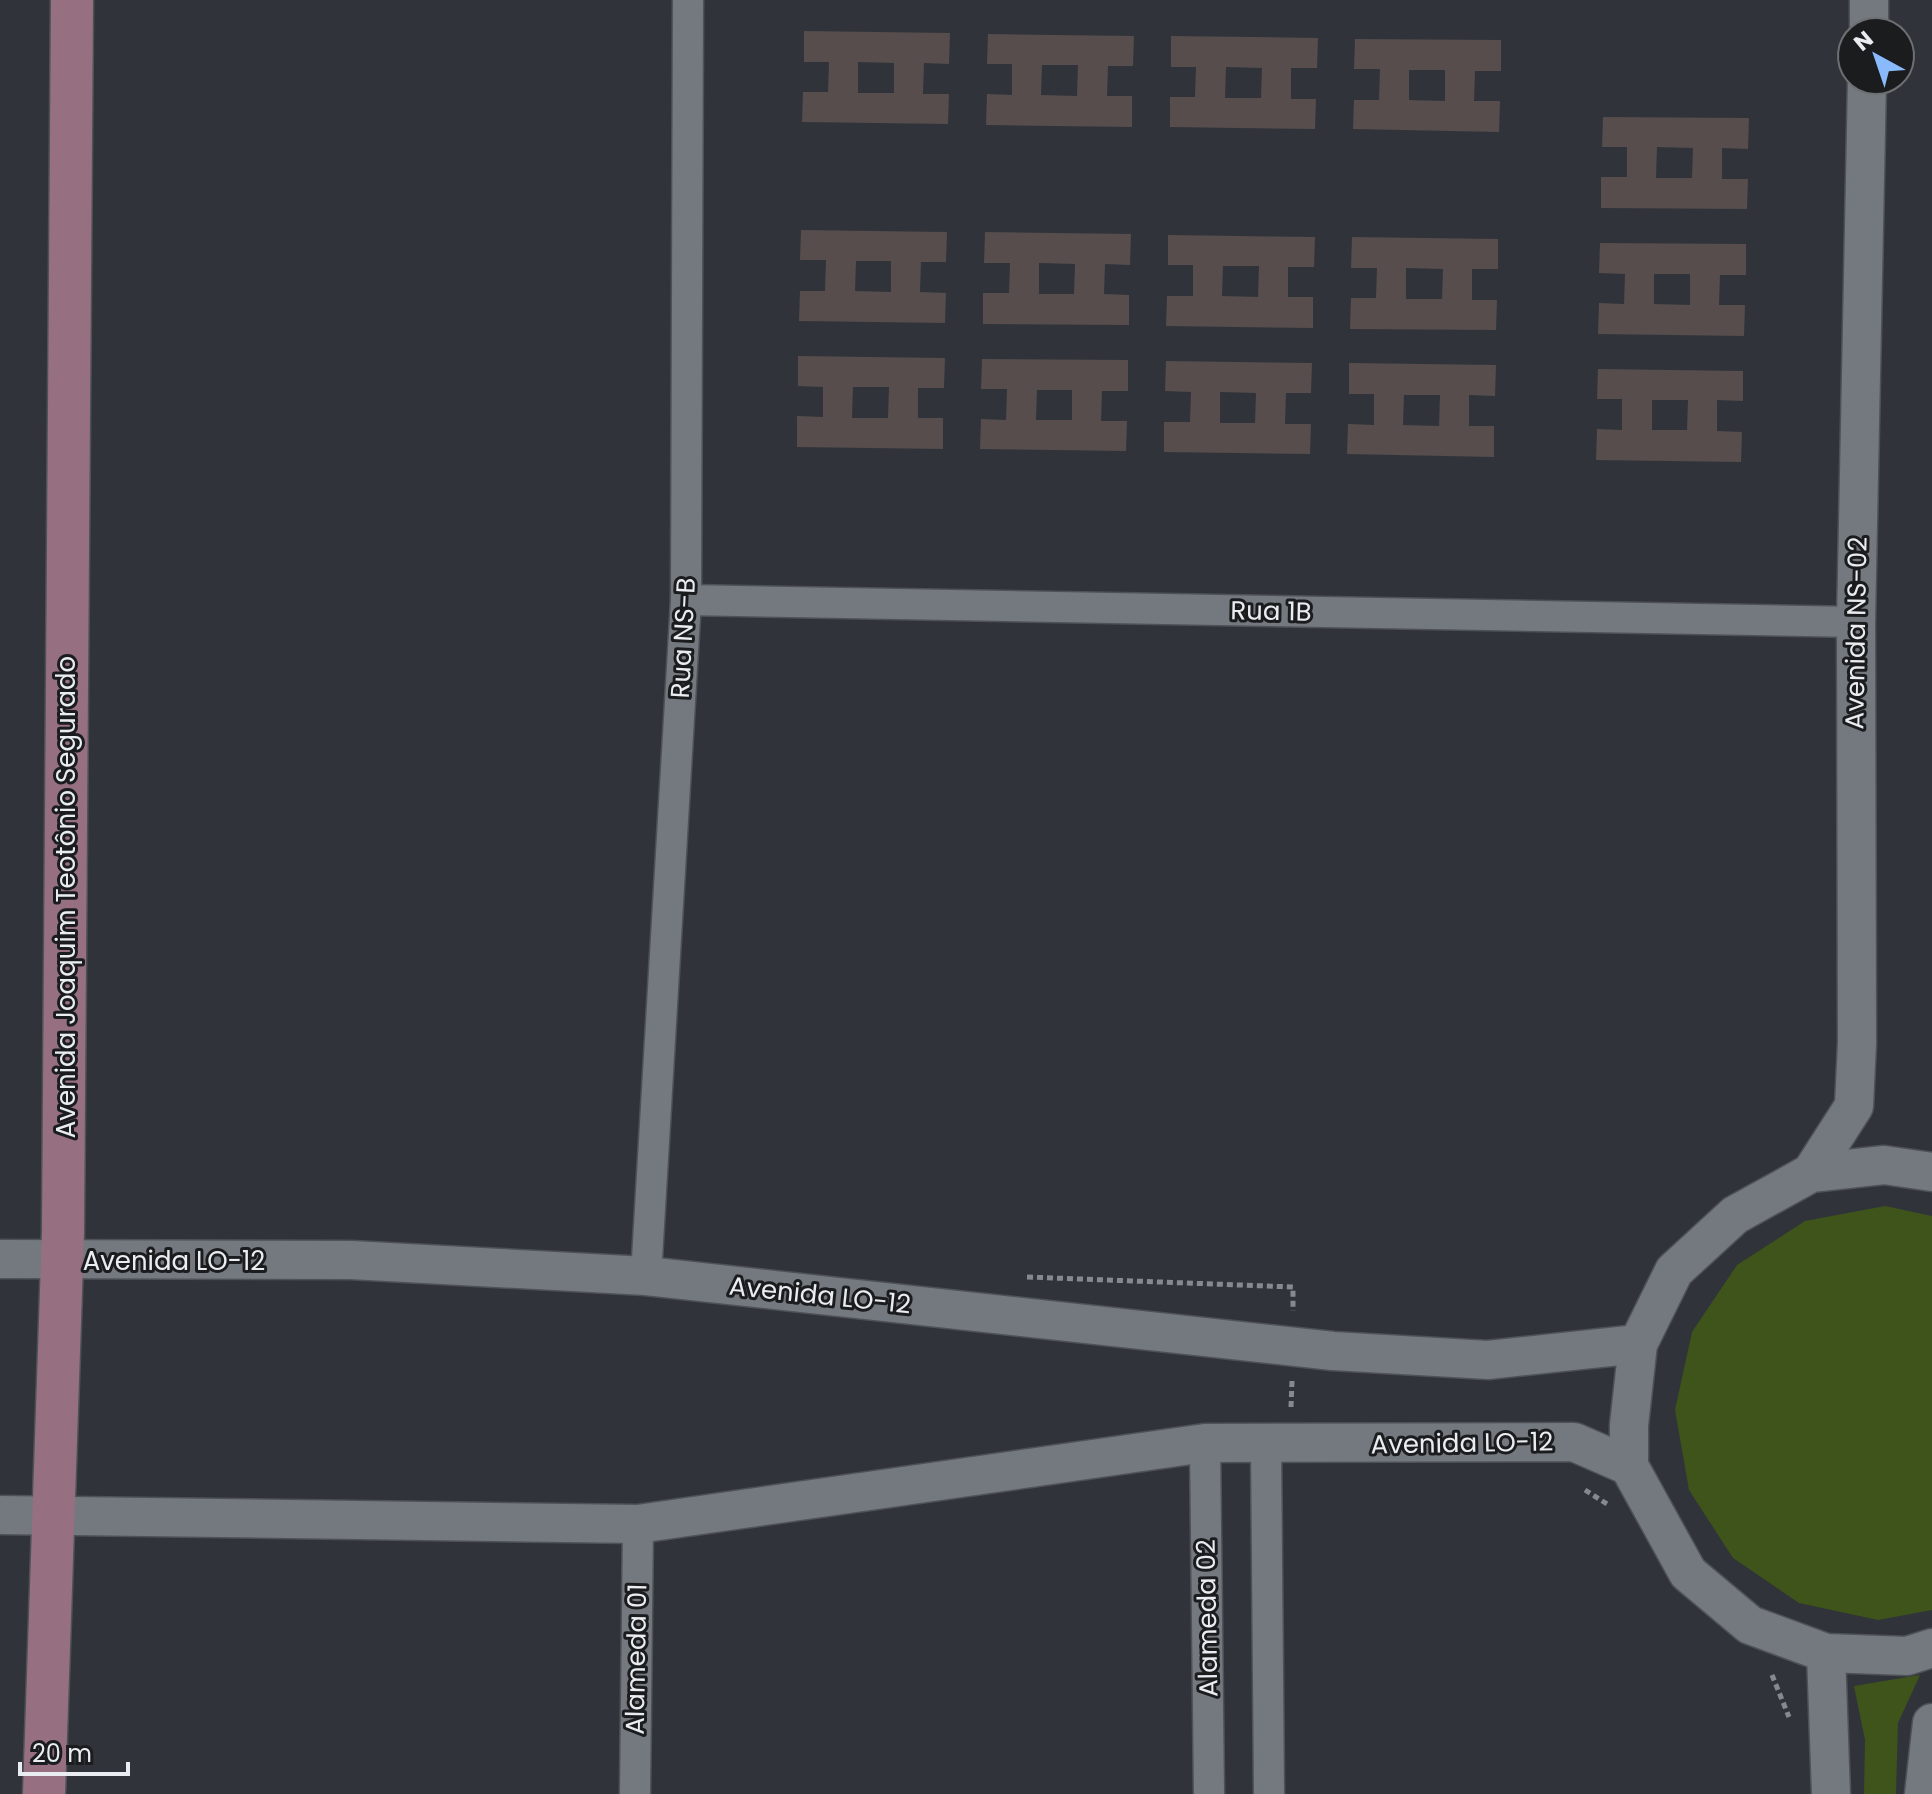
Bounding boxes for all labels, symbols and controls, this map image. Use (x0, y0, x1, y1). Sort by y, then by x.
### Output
north arrow (1836, 16, 1916, 96)
text: N (1847, 24, 1880, 58)
street label: Avenida NS-02 (1836, 536, 1876, 730)
street label: Rua NS-B (662, 577, 704, 699)
street label: Rua 1B (1230, 592, 1312, 630)
street label: Avenida Joaquim Teotônio Segurado (48, 656, 84, 1138)
street label: Avenida LO-12 (83, 1243, 265, 1279)
street label: Avenida LO-12 (727, 1268, 913, 1322)
street label: Avenida LO-12 (1370, 1423, 1554, 1463)
street label: Alameda 02 (1188, 1539, 1226, 1697)
street label: Alameda 01 (617, 1583, 655, 1735)
scale bar (20, 1726, 128, 1776)
text: 20 m (32, 1737, 92, 1770)

